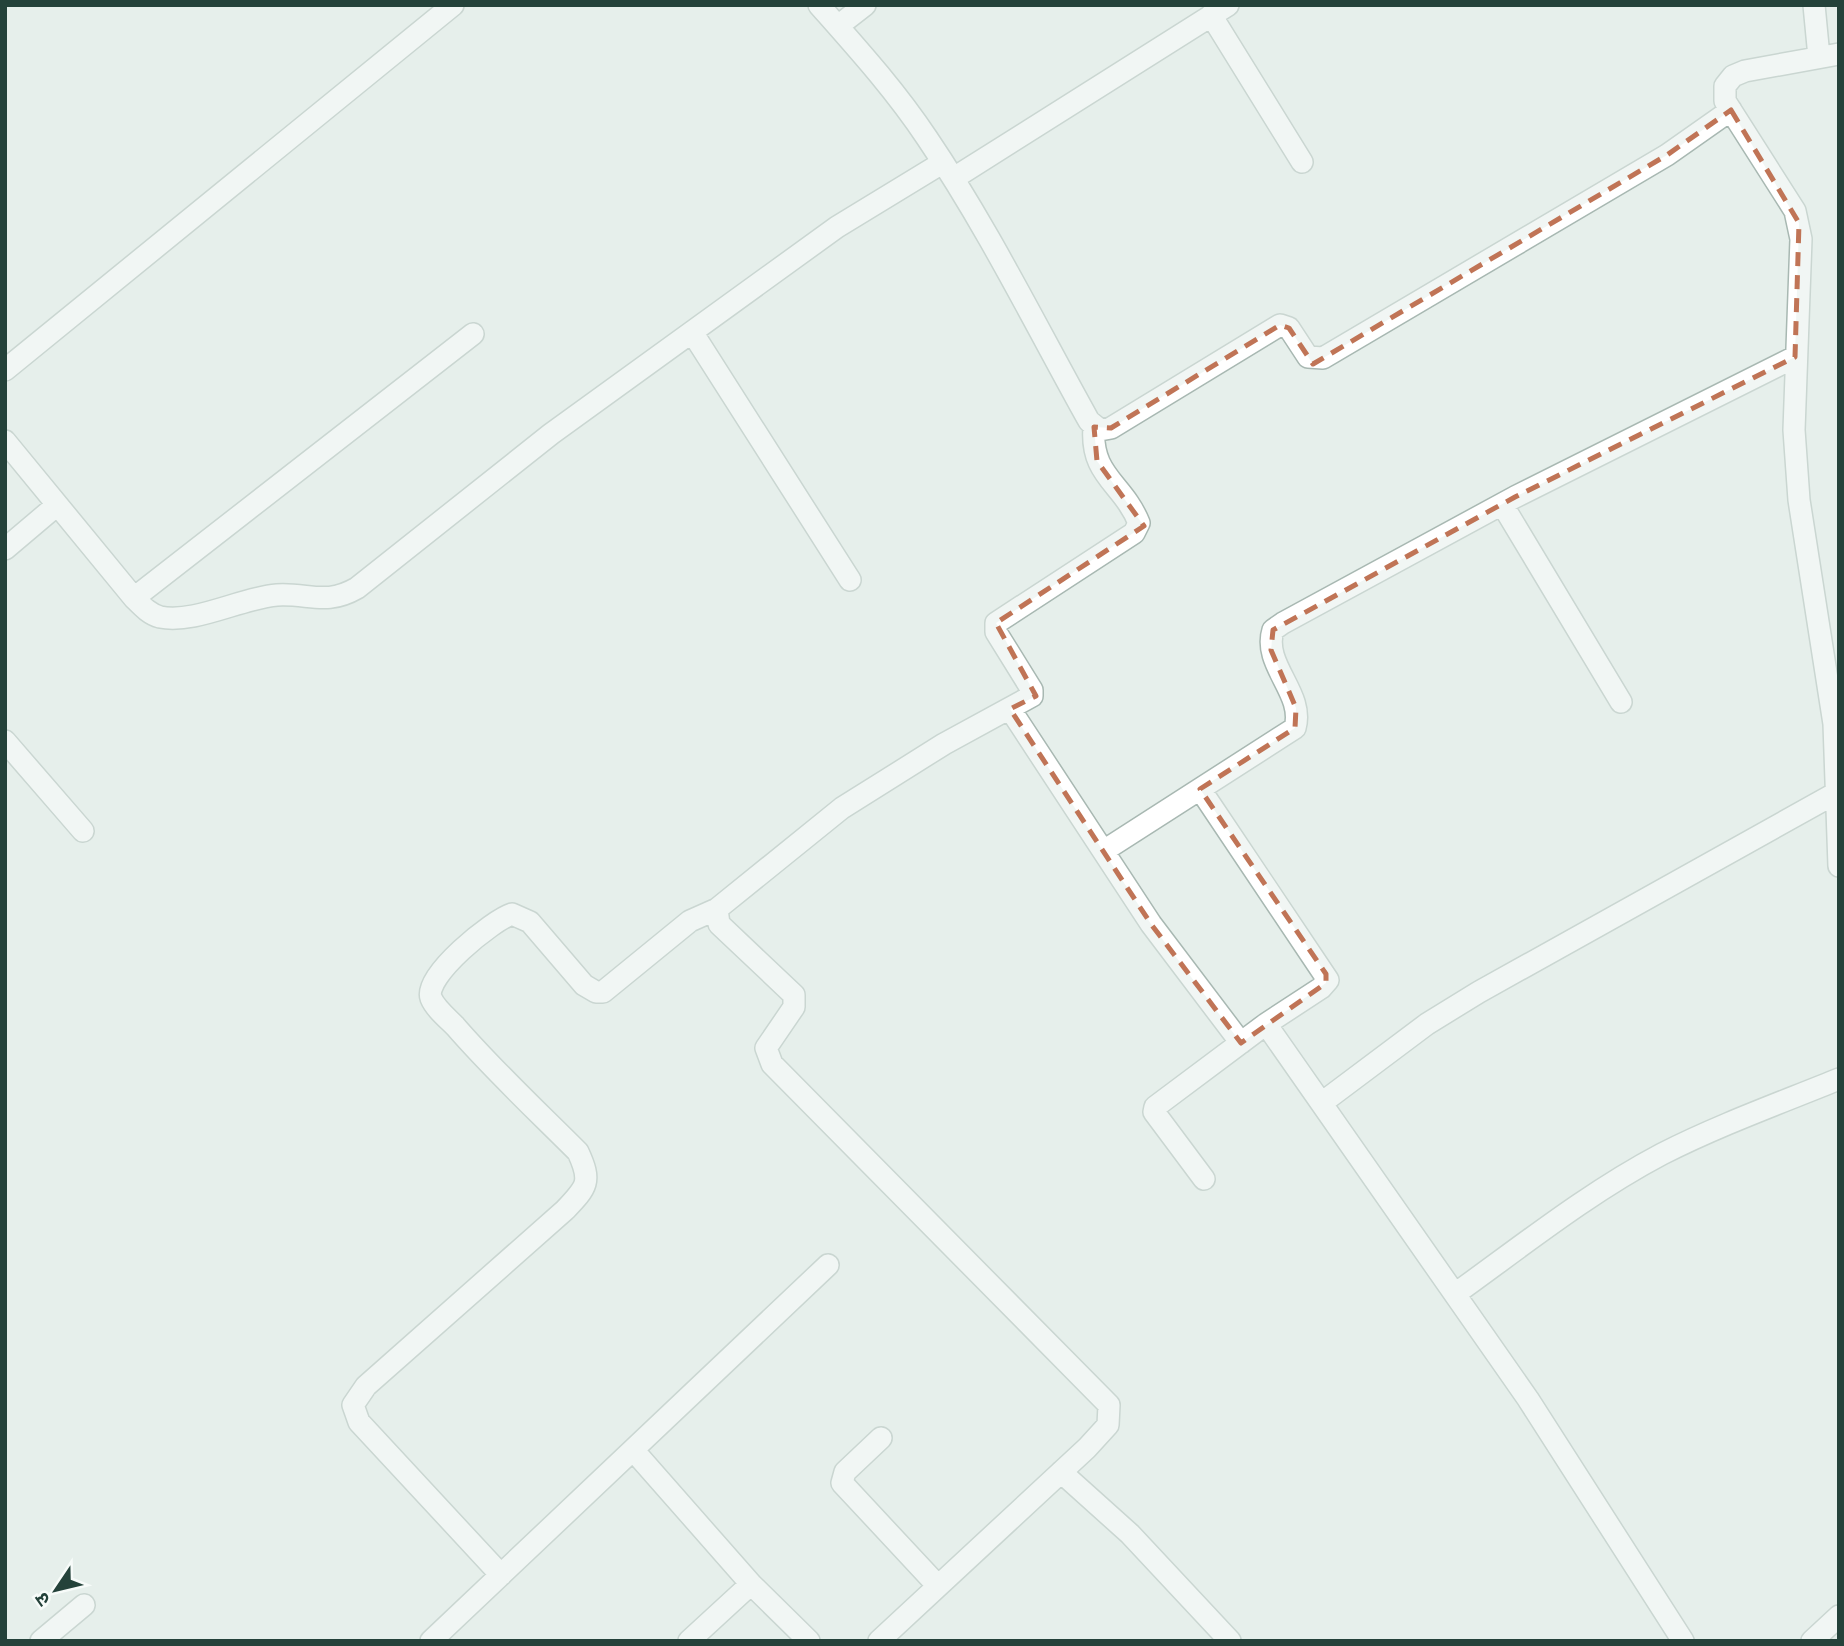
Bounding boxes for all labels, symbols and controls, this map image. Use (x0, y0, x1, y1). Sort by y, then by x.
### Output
north arrow (21, 1555, 91, 1625)
text: उ (28, 1586, 57, 1612)

